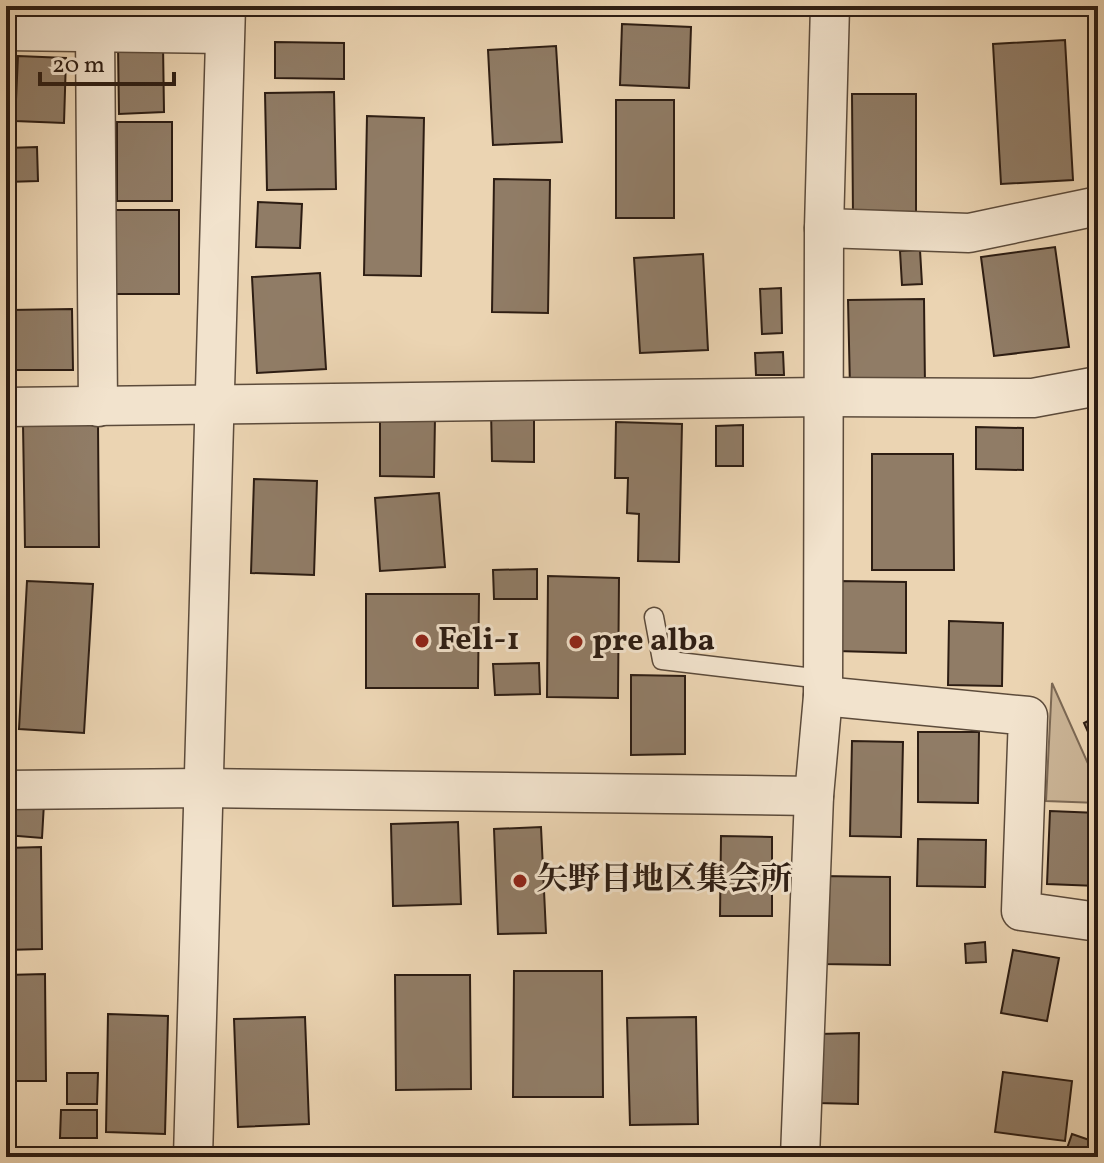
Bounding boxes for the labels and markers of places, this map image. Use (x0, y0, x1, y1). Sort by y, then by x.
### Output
place label: Feli-1 (438, 619, 520, 663)
place label: pre alba (592, 620, 715, 664)
marker: Feli-1 (413, 632, 431, 650)
marker: pre alba (567, 633, 585, 651)
place label: 矢野目地区集会所 (536, 859, 792, 903)
marker: 矢野目地区集会所 (511, 872, 529, 890)

